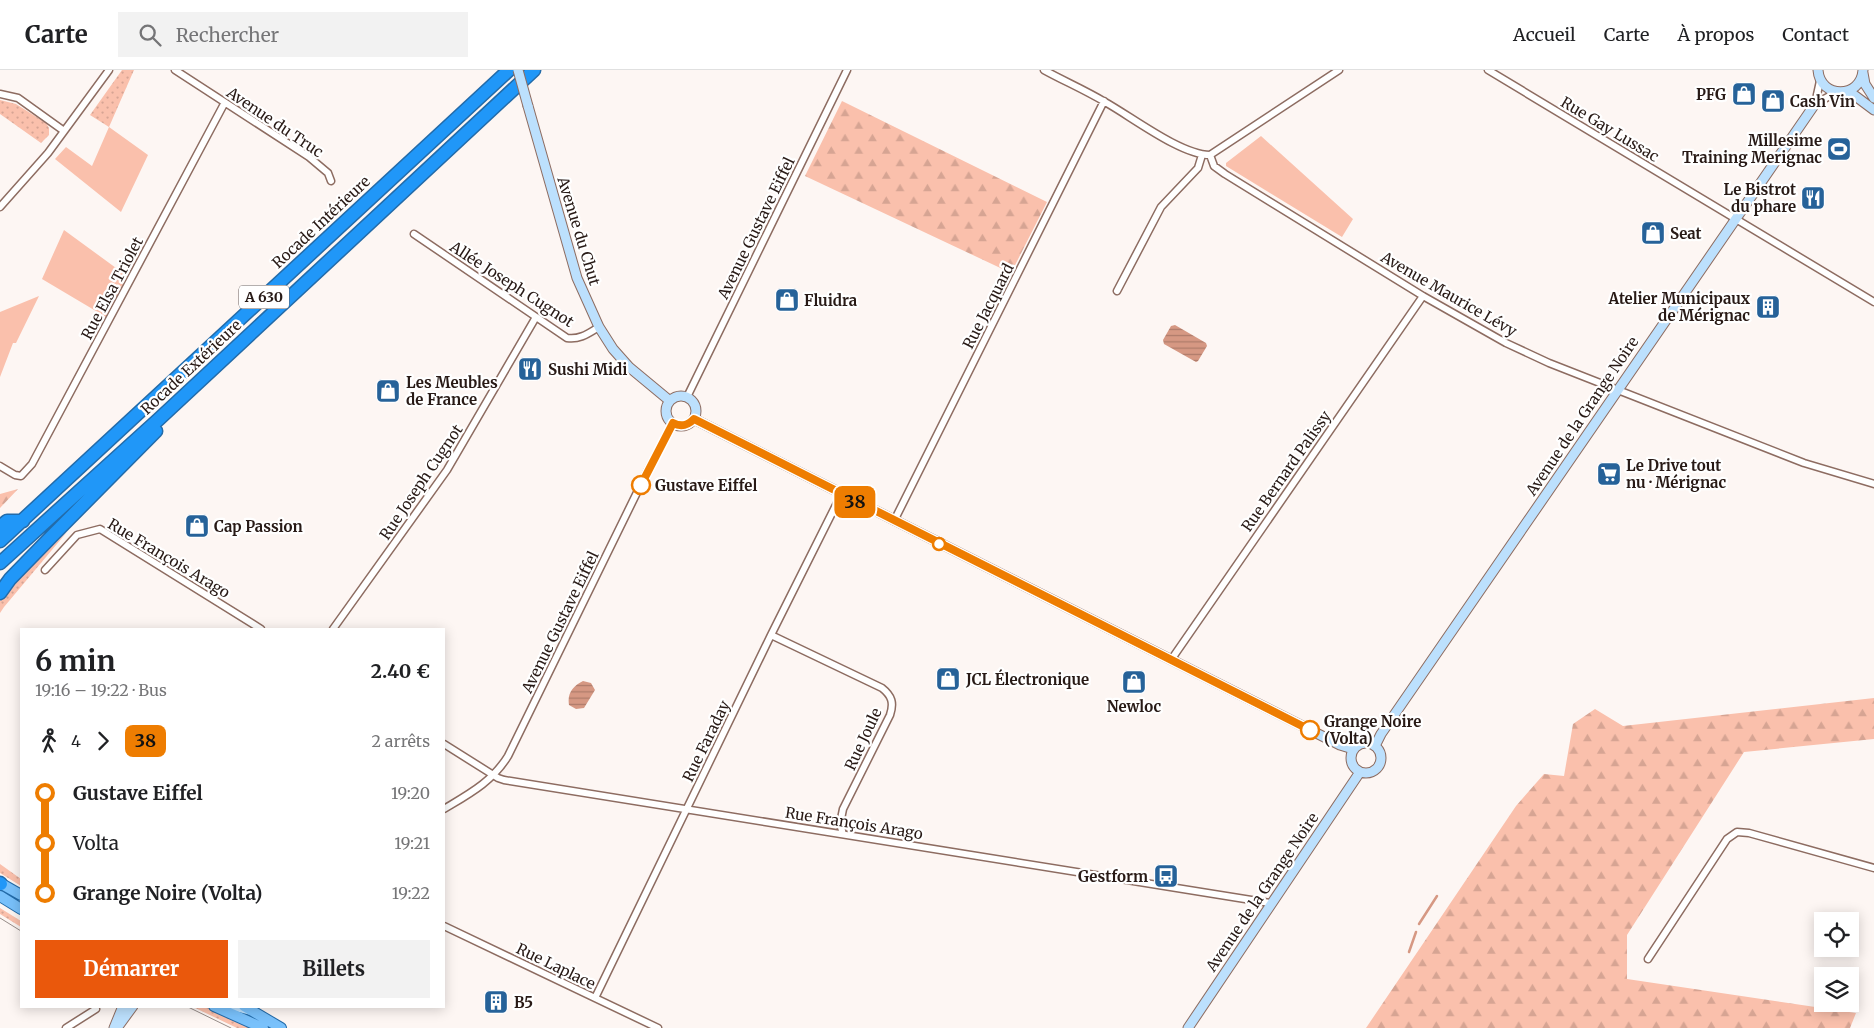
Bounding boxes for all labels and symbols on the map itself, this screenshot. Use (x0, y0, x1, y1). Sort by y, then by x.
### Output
shop icon: PFG (1731, 81, 1757, 107)
street label: Avenue du Truc (222, 82, 327, 161)
place label: PFG (1696, 85, 1726, 104)
shop icon: Cash Vin (1760, 88, 1786, 114)
street label: Rue Gay Lussac (1558, 92, 1663, 166)
place label: Cash Vin (1790, 92, 1855, 111)
place label: Millesime Training Merignac (1682, 131, 1822, 167)
sports icon: Millesime Training Merignac (1826, 136, 1852, 162)
street label: Avenue Gustave Eiffel (713, 154, 799, 303)
street label: Rocade Intérieure (268, 172, 374, 272)
street label: Avenue du Chut (553, 173, 605, 288)
place label: Le Bistrot du phare (1724, 180, 1796, 216)
restaurant icon: Le Bistrot du phare (1800, 185, 1826, 211)
shop icon: Seat (1640, 220, 1666, 246)
place label: Seat (1670, 224, 1702, 243)
street label: Rue Elsa Triolet (77, 233, 147, 343)
street label: Allée Joseph Cugnot (446, 236, 578, 331)
street label: Avenue Maurice Lévy (1377, 247, 1521, 341)
street label: Rue Jacquard (958, 260, 1018, 352)
road number: A 630 (239, 286, 289, 308)
shop icon: Fluidra (774, 287, 800, 313)
place label: Atelier Municipaux de Mérignac (1607, 289, 1751, 325)
place label: Fluidra (804, 291, 858, 310)
building icon: Atelier Municipaux de Mérignac (1755, 294, 1781, 320)
street label: Rocade Extérieure (137, 315, 245, 418)
street label: Avenue de la Grange Noire (1521, 333, 1642, 500)
restaurant icon: Sushi Midi (517, 356, 543, 382)
place label: Sushi Midi (548, 360, 627, 379)
place label: Les Meubles de France (406, 373, 498, 409)
shop icon: Les Meubles de France (375, 378, 401, 404)
street label: Rue Bernard Palissy (1237, 407, 1335, 535)
street label: Rue Joseph Cugnot (375, 421, 467, 543)
place label: Le Drive tout nu · Mérignac (1626, 456, 1726, 492)
supermarket icon: Le Drive tout nu · Mérignac (1596, 461, 1622, 487)
marker: Gustave Eiffel (631, 475, 651, 495)
place label: Gustave Eiffel (655, 476, 757, 495)
line badge: 38 (832, 486, 878, 518)
shop icon: Cap Passion (184, 513, 210, 539)
street label: Rue François Arago (104, 514, 234, 602)
place label: Cap Passion (214, 517, 303, 536)
unlabelled marker (932, 537, 946, 551)
street label: Avenue Gustave Eiffel (517, 548, 603, 697)
shop icon: JCL Électronique (935, 666, 961, 692)
place label: JCL Électronique (965, 669, 1089, 689)
shop icon: Newloc (1121, 669, 1147, 695)
street label: Rue Faraday (678, 697, 734, 785)
place label: Newloc (1107, 697, 1162, 716)
street label: Rue Joule (840, 705, 886, 773)
place label: Grange Noire (Volta) (1324, 712, 1421, 748)
marker: Grange Noire (Volta) (1300, 720, 1320, 740)
street label: Rue François Arago (784, 803, 924, 843)
street label: Avenue de la Grange Noire (1201, 809, 1322, 976)
bus stop icon: Gestform (1153, 863, 1179, 889)
place label: Gestform (1078, 867, 1148, 886)
street label: Rue Laplace (513, 939, 599, 993)
building icon: B5 (483, 989, 509, 1015)
place label: B5 (514, 993, 533, 1012)

